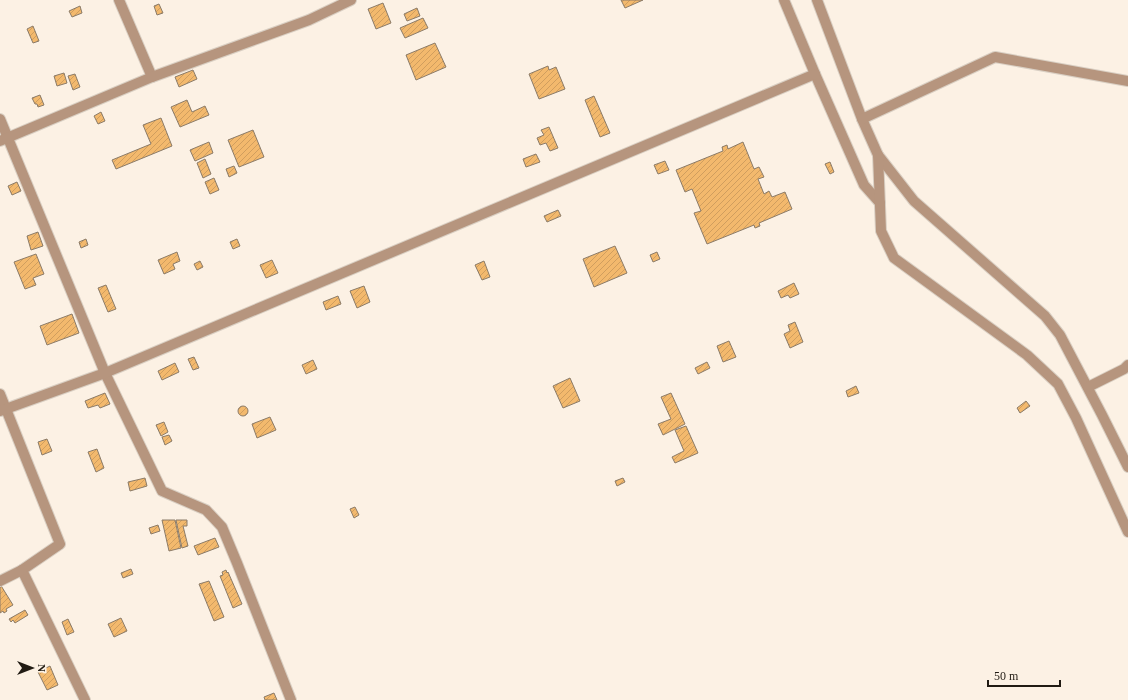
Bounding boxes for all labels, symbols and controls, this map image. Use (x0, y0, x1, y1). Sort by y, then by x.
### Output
north arrow (12, 648, 52, 688)
scale bar (988, 662, 1060, 688)
text: N (36, 664, 48, 672)
text: 50 m (994, 669, 1019, 683)

